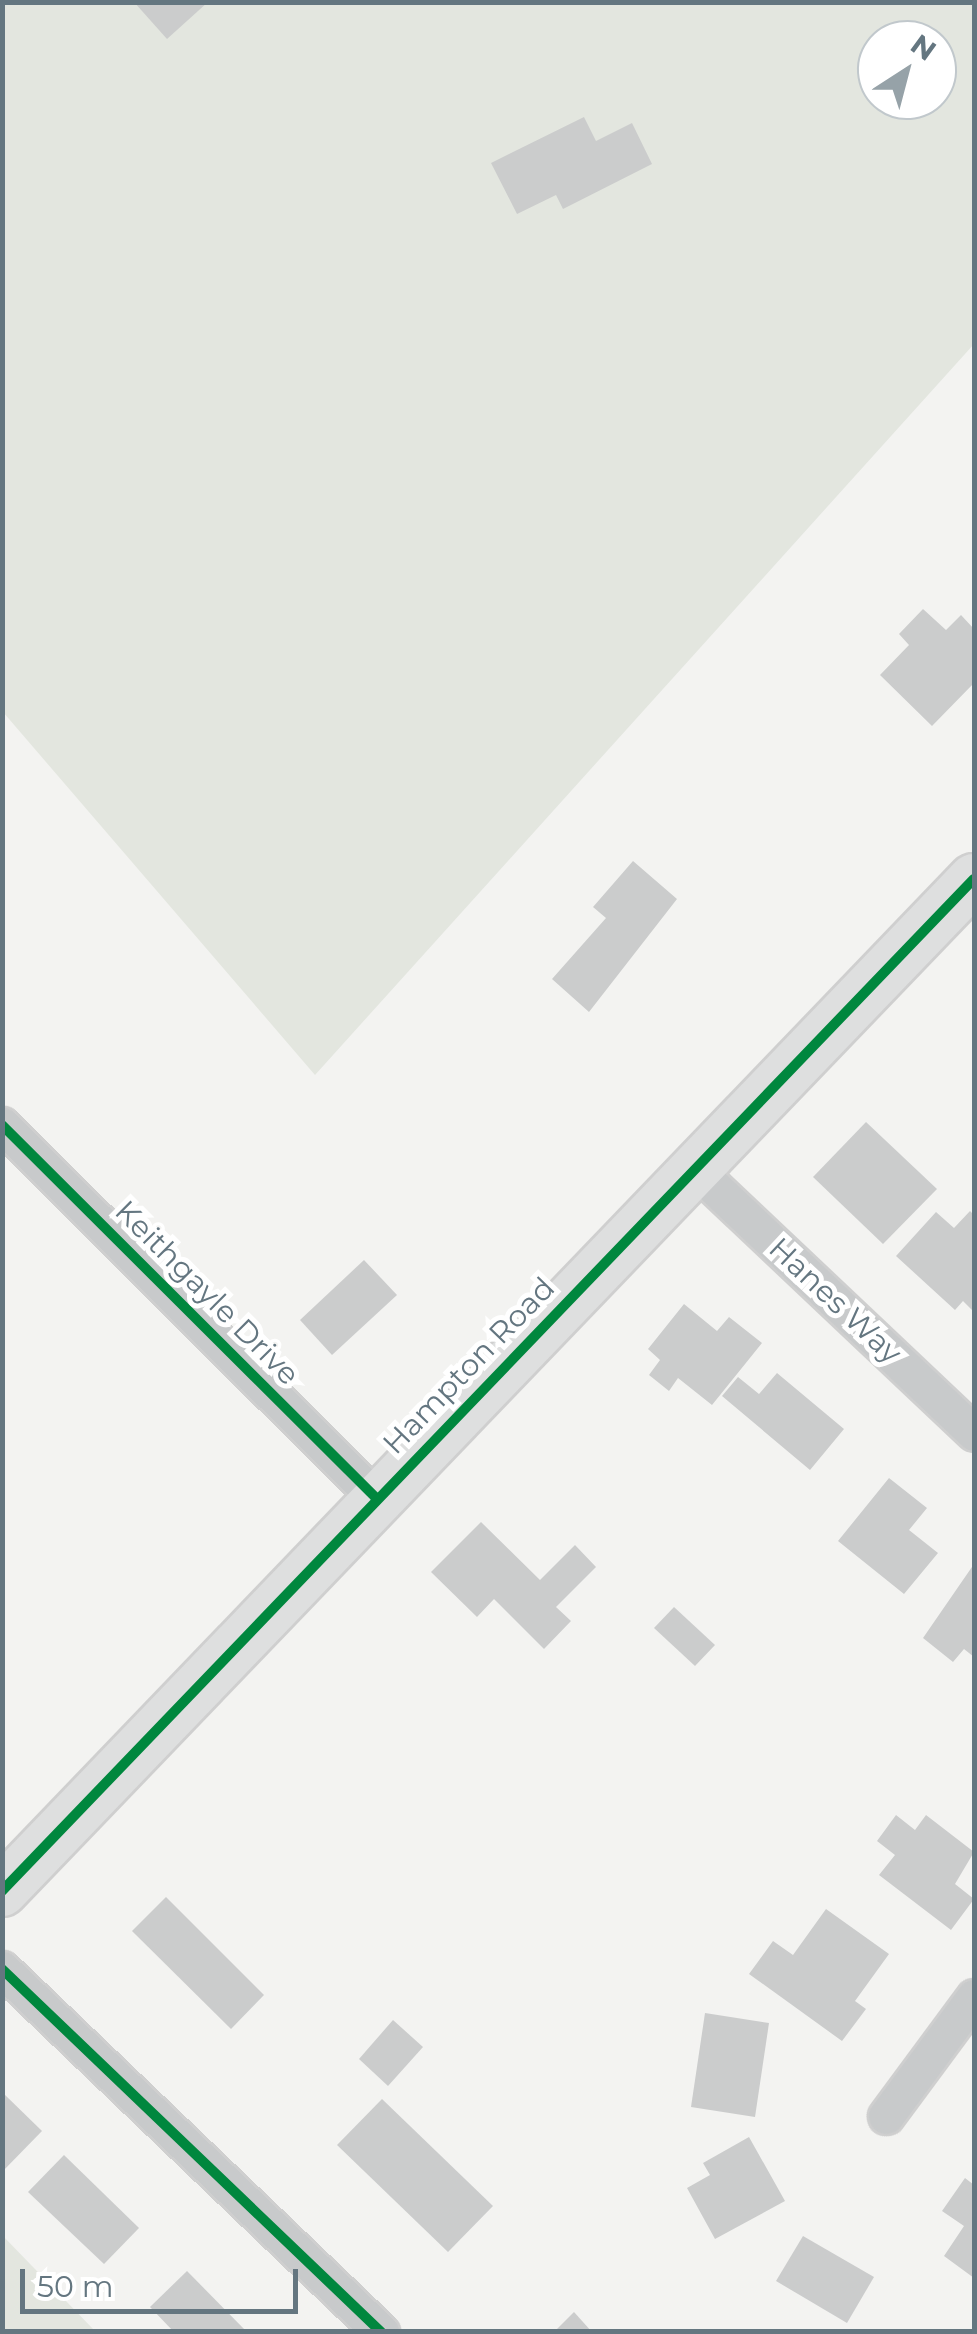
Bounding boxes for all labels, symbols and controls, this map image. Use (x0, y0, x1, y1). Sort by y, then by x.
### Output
north arrow (857, 20, 957, 120)
text: N (904, 27, 943, 68)
street label: Keithgayle Drive (107, 1193, 307, 1393)
street label: Hanes Way (761, 1231, 909, 1371)
street label: Hampton Road (376, 1270, 562, 1462)
scale bar (25, 2249, 302, 2311)
text: 50 m (37, 2268, 114, 2305)

